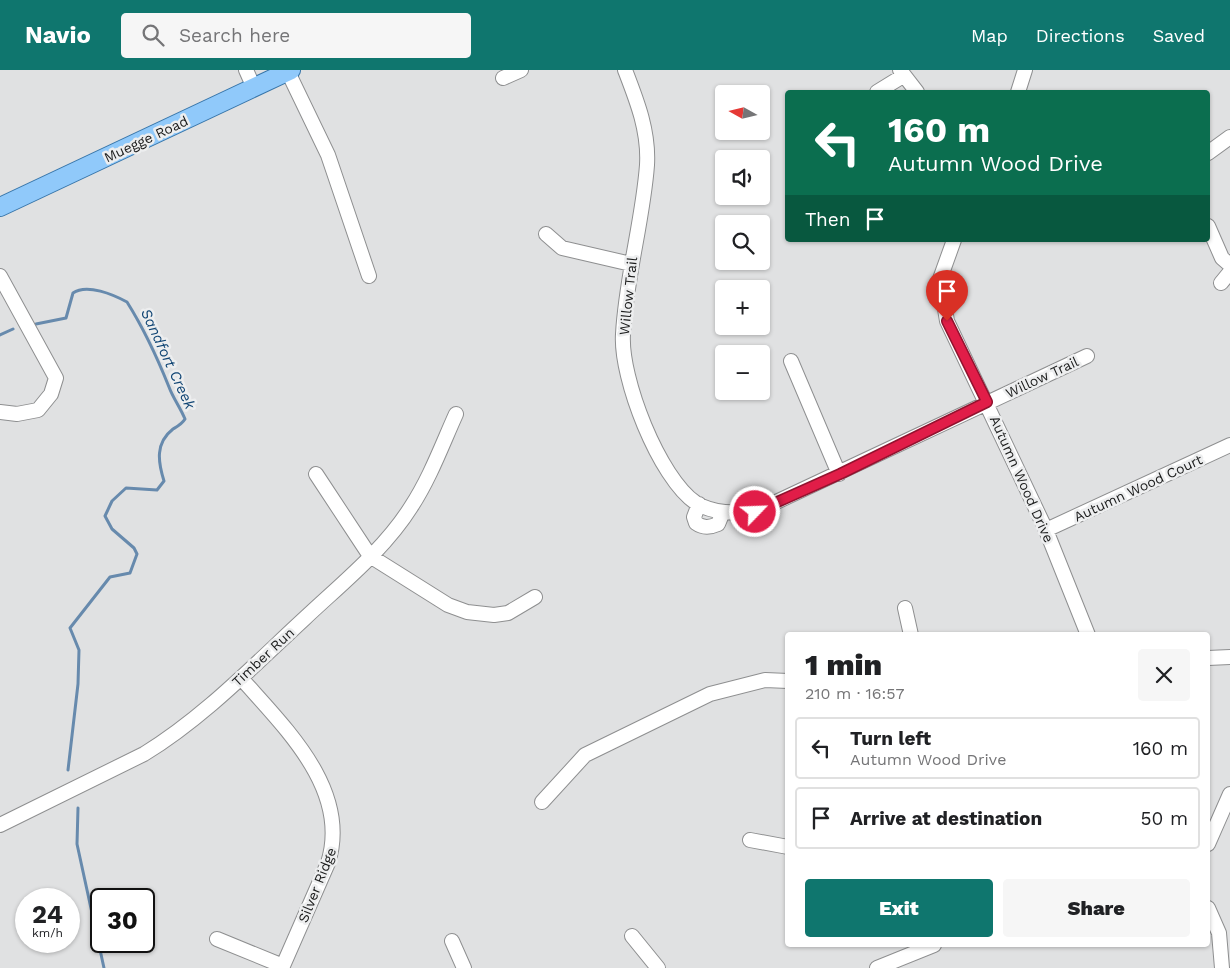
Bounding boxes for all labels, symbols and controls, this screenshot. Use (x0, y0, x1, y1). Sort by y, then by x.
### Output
search box (121, 13, 471, 58)
text: Navio (25, 21, 91, 49)
icon: search (139, 21, 167, 49)
text: Search here (179, 24, 290, 47)
text: Map (971, 25, 1008, 46)
text: Directions (1036, 25, 1125, 46)
text: Saved (1153, 25, 1205, 46)
north arrow (715, 85, 770, 140)
map controls (715, 85, 770, 400)
text: 160 m (888, 109, 990, 151)
icon: left (805, 110, 870, 175)
street label: Muegge Road (102, 113, 190, 165)
button: sound (715, 150, 770, 205)
text: Autumn Wood Drive (888, 151, 1103, 176)
icon: arrive (861, 205, 889, 233)
text: Then (805, 208, 851, 231)
button: search (715, 215, 770, 270)
street label: Willow Trail (616, 255, 640, 336)
pin (926, 270, 968, 321)
icon: arrive (933, 277, 961, 305)
button: + (715, 280, 770, 335)
water label: Sandfort Creek (137, 306, 200, 413)
button: − (715, 345, 770, 400)
street label: Willow Trail (1003, 353, 1082, 401)
street label: Autumn Wood Drive (987, 413, 1057, 545)
street label: Autumn Wood Court (1071, 451, 1205, 525)
position arrow (728, 485, 780, 537)
street label: Timber Run (229, 624, 297, 690)
text: 1 min (805, 647, 882, 682)
button: close (1138, 649, 1190, 701)
text: 210 m · 16:57 (805, 684, 904, 703)
text: Turn left (850, 727, 931, 750)
icon: left (807, 734, 835, 762)
text: 160 m (1133, 737, 1188, 760)
text: Autumn Wood Drive (850, 750, 1006, 769)
icon: arrive (807, 804, 835, 832)
text: Arrive at destination (850, 807, 1042, 830)
text: 50 m (1141, 807, 1188, 830)
street label: Silver Ridge (295, 845, 339, 925)
button: Exit (805, 879, 993, 937)
button: Share (1003, 879, 1190, 937)
speed limit sign: 30 (90, 888, 155, 953)
text: 24 (32, 900, 63, 929)
text: km/h (32, 926, 63, 940)

